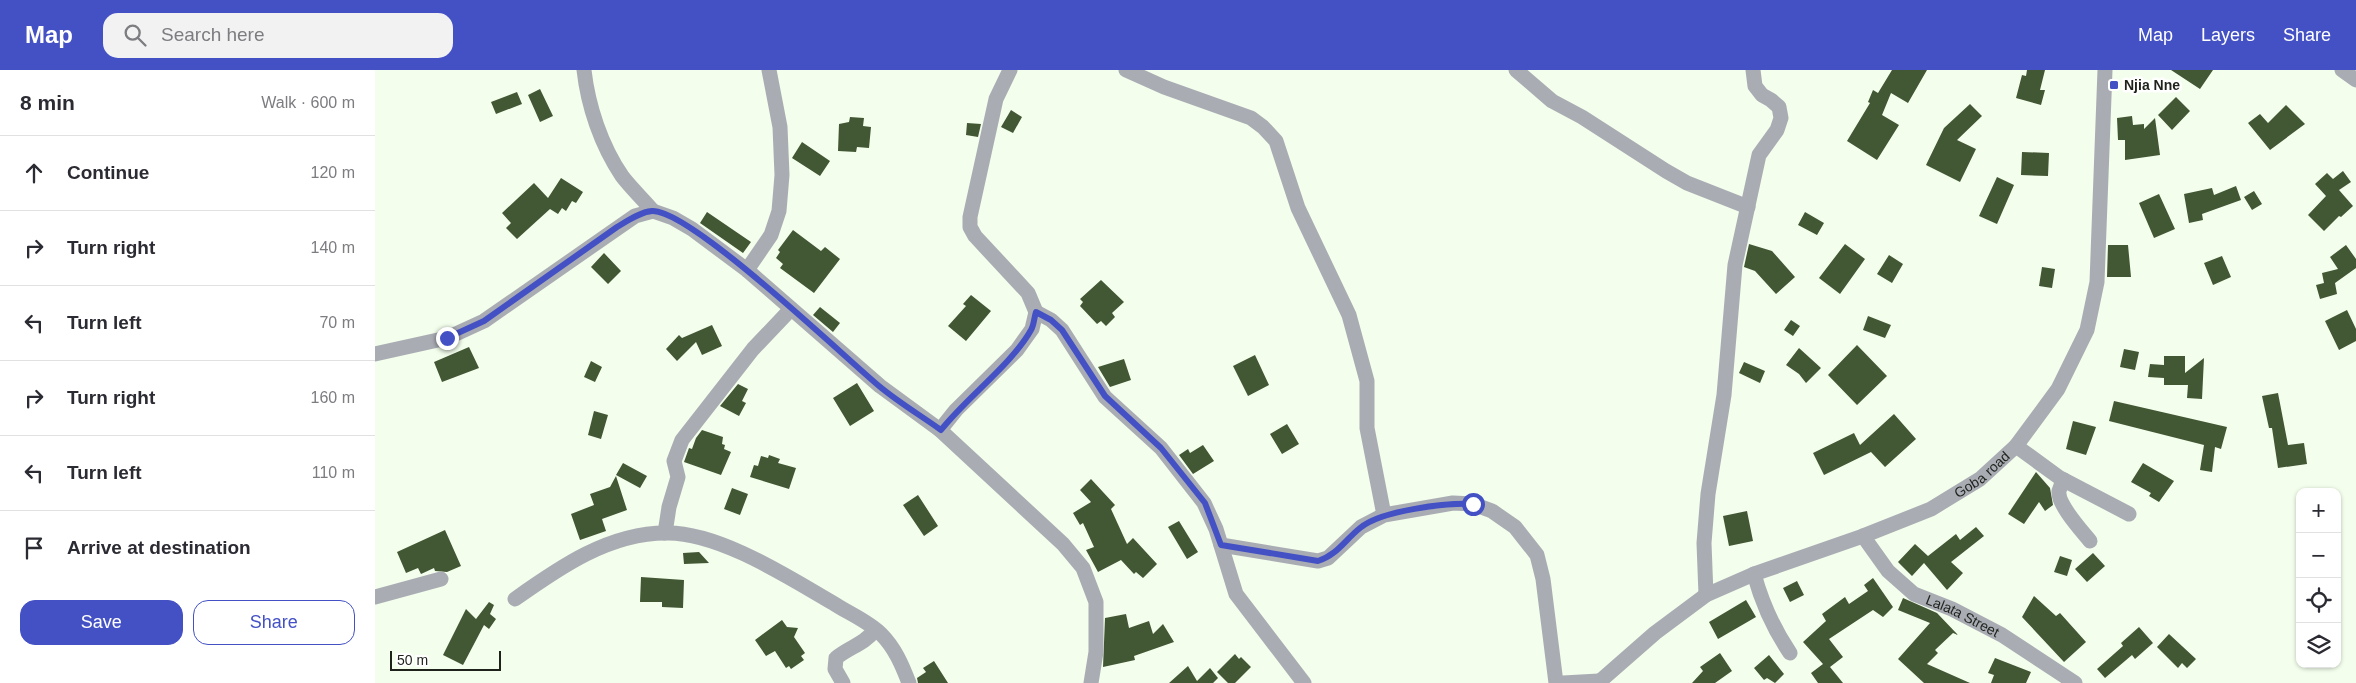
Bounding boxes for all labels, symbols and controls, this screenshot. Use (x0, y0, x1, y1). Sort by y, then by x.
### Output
search box (103, 13, 453, 58)
text: Map (25, 21, 73, 48)
icon: search (121, 21, 149, 49)
text: Search here (161, 24, 265, 45)
text: Map (2138, 25, 2173, 45)
text: Layers (2201, 25, 2255, 45)
text: Share (2283, 25, 2331, 45)
place label: Njia Nne (2124, 77, 2180, 93)
marker: Njia Nne (2108, 79, 2120, 91)
text: 8 min (20, 91, 75, 114)
text: Walk · 600 m (261, 94, 355, 111)
icon: ahead (20, 159, 48, 187)
text: Continue (67, 162, 149, 183)
text: 120 m (311, 164, 355, 181)
icon: right (20, 234, 48, 262)
text: Turn right (67, 237, 155, 258)
text: 140 m (311, 239, 355, 256)
icon: left (20, 309, 48, 337)
text: Turn left (67, 312, 142, 333)
text: 70 m (319, 314, 355, 331)
route end (436, 327, 459, 350)
icon: right (20, 384, 48, 412)
text: Turn right (67, 387, 155, 408)
text: 160 m (311, 389, 355, 406)
street label: Goba road (1951, 448, 2013, 501)
icon: left (20, 459, 48, 487)
text: Turn left (67, 462, 142, 483)
text: 110 m (312, 464, 355, 481)
map controls (2296, 488, 2341, 668)
button: + (2296, 488, 2341, 533)
route start (1462, 493, 1485, 516)
button: − (2296, 533, 2341, 578)
icon: arrive (20, 534, 48, 562)
text: Arrive at destination (67, 537, 251, 558)
button: locate (2296, 578, 2341, 623)
street label: Lalata Street (1924, 592, 2002, 640)
button: Save (20, 600, 183, 645)
button: Share (193, 600, 355, 645)
button: layers (2296, 623, 2341, 668)
scale bar (390, 648, 501, 671)
text: 50 m (397, 652, 428, 668)

